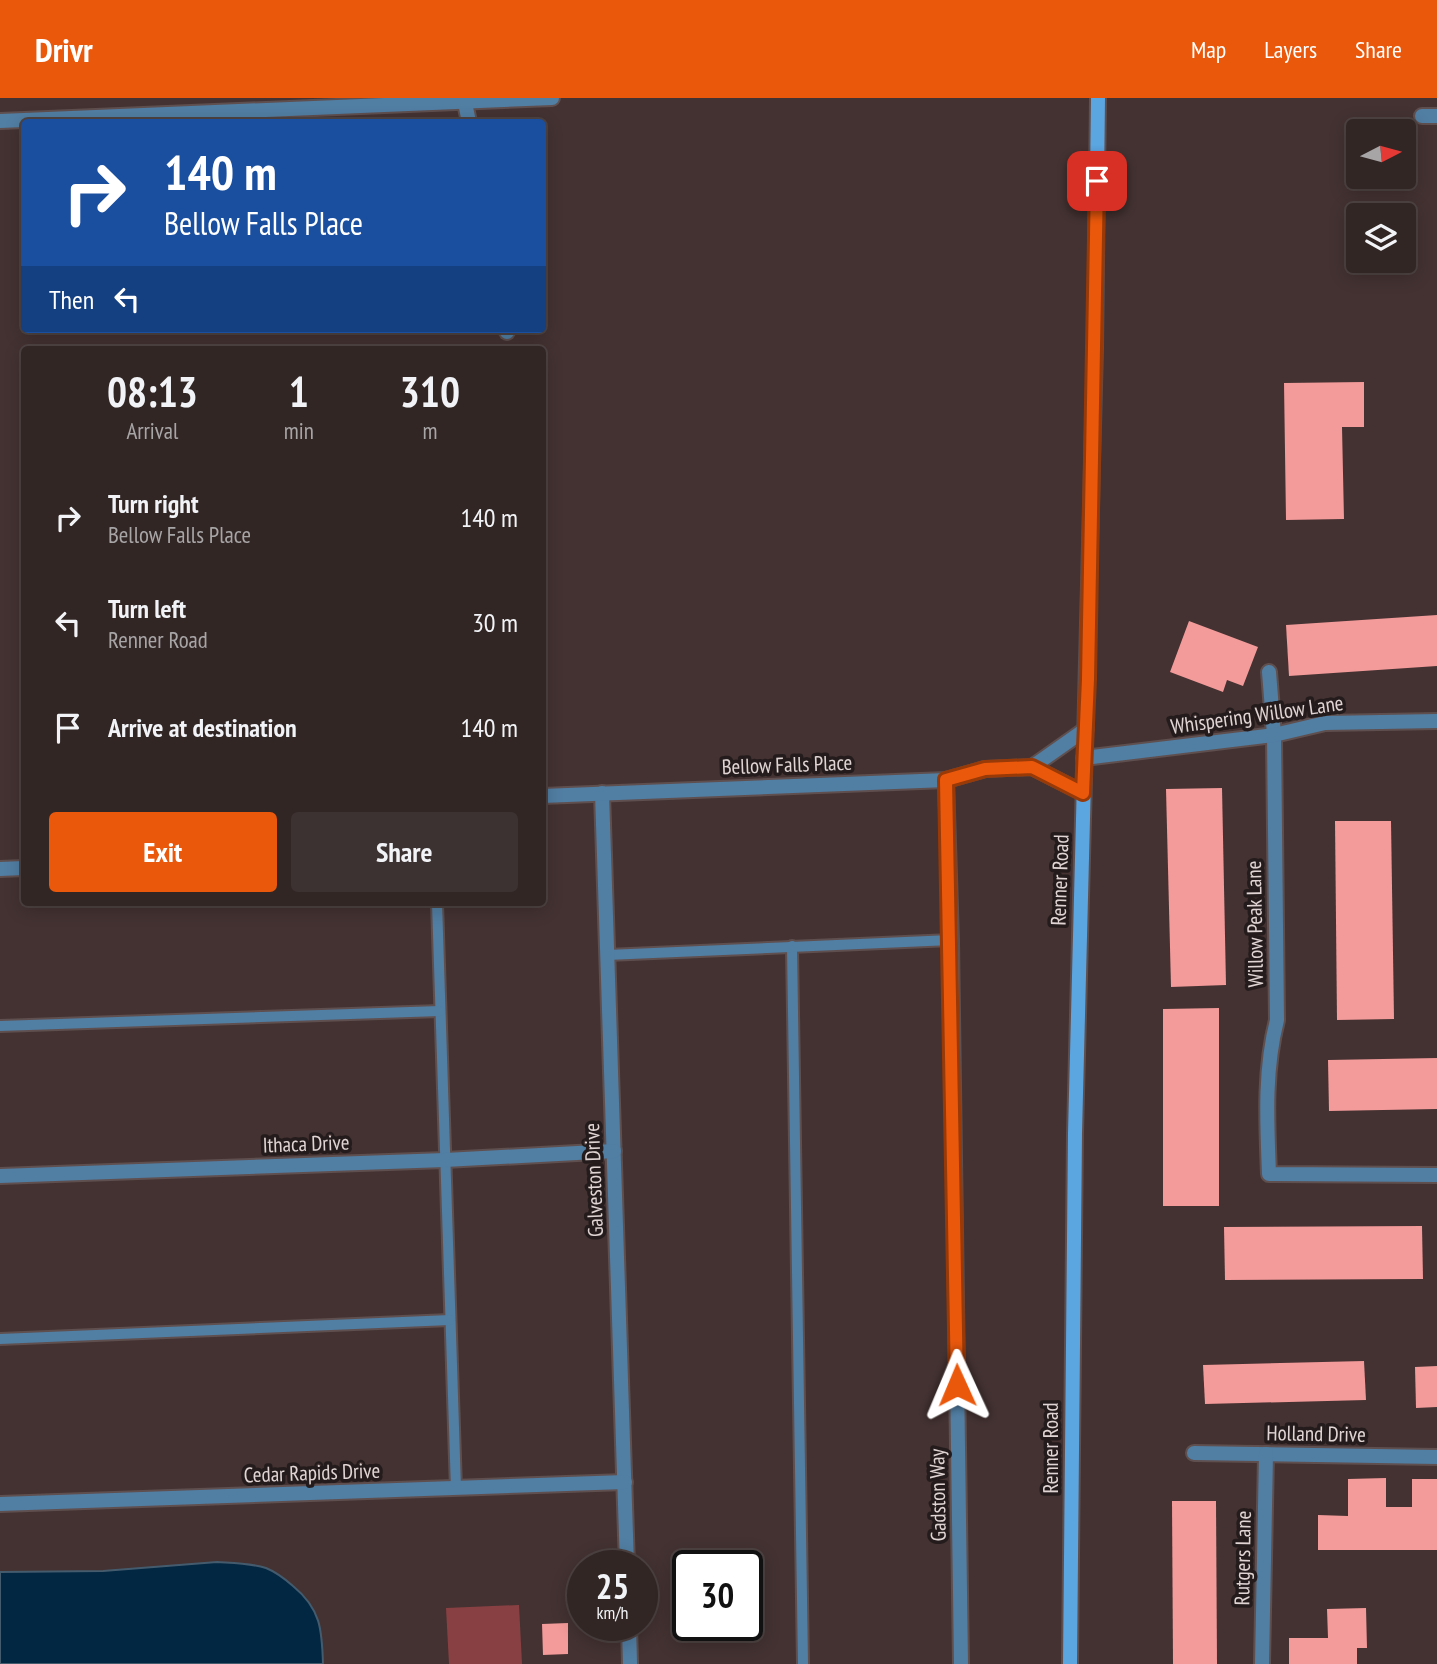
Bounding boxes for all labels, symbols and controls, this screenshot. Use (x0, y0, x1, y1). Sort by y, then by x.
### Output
text: Drivr (35, 28, 93, 71)
text: Map (1191, 34, 1226, 65)
text: Layers (1264, 34, 1317, 65)
text: Share (1355, 34, 1402, 65)
north arrow (1346, 119, 1416, 189)
map controls (1346, 119, 1416, 273)
text: 140 m (164, 140, 277, 204)
icon: right (49, 147, 140, 238)
pin (1067, 151, 1127, 211)
icon: arrive (1078, 162, 1116, 200)
text: Bellow Falls Place (164, 202, 363, 244)
button: layers (1346, 203, 1416, 273)
icon: left (108, 280, 146, 318)
text: Then (49, 283, 94, 316)
text: 08:13 (107, 364, 198, 419)
text: 1 (289, 364, 309, 419)
text: 310 (400, 364, 460, 419)
text: Arrival (126, 416, 178, 445)
text: min (284, 416, 314, 445)
text: m (422, 416, 437, 445)
text: Turn right (108, 487, 199, 520)
icon: right (49, 499, 87, 537)
text: 140 m (460, 501, 518, 534)
text: Bellow Falls Place (108, 520, 251, 549)
text: Turn left (108, 592, 186, 625)
icon: left (49, 604, 87, 642)
text: 30 m (472, 606, 518, 639)
text: Renner Road (108, 625, 208, 654)
street label: Whispering Willow Lane (1169, 689, 1345, 740)
icon: arrive (49, 709, 87, 747)
text: Arrive at destination (108, 711, 297, 744)
text: 140 m (460, 711, 518, 744)
street label: Bellow Falls Place (721, 749, 853, 780)
button: Exit (49, 812, 277, 892)
button: Share (291, 812, 518, 892)
street label: Renner Road (1044, 834, 1075, 926)
street label: Willow Peak Lane (1240, 861, 1269, 988)
street label: Galveston Drive (578, 1123, 609, 1237)
street label: Ithaca Drive (262, 1128, 350, 1159)
position arrow (920, 1348, 994, 1422)
street label: Renner Road (1037, 1402, 1064, 1494)
street label: Holland Drive (1266, 1419, 1366, 1448)
street label: Gadston Way (923, 1448, 952, 1542)
street label: Cedar Rapids Drive (243, 1457, 381, 1488)
street label: Rutgers Lane (1228, 1510, 1257, 1606)
speed limit sign: 30 (672, 1550, 763, 1641)
text: 25 (596, 1563, 629, 1609)
text: km/h (597, 1601, 628, 1624)

